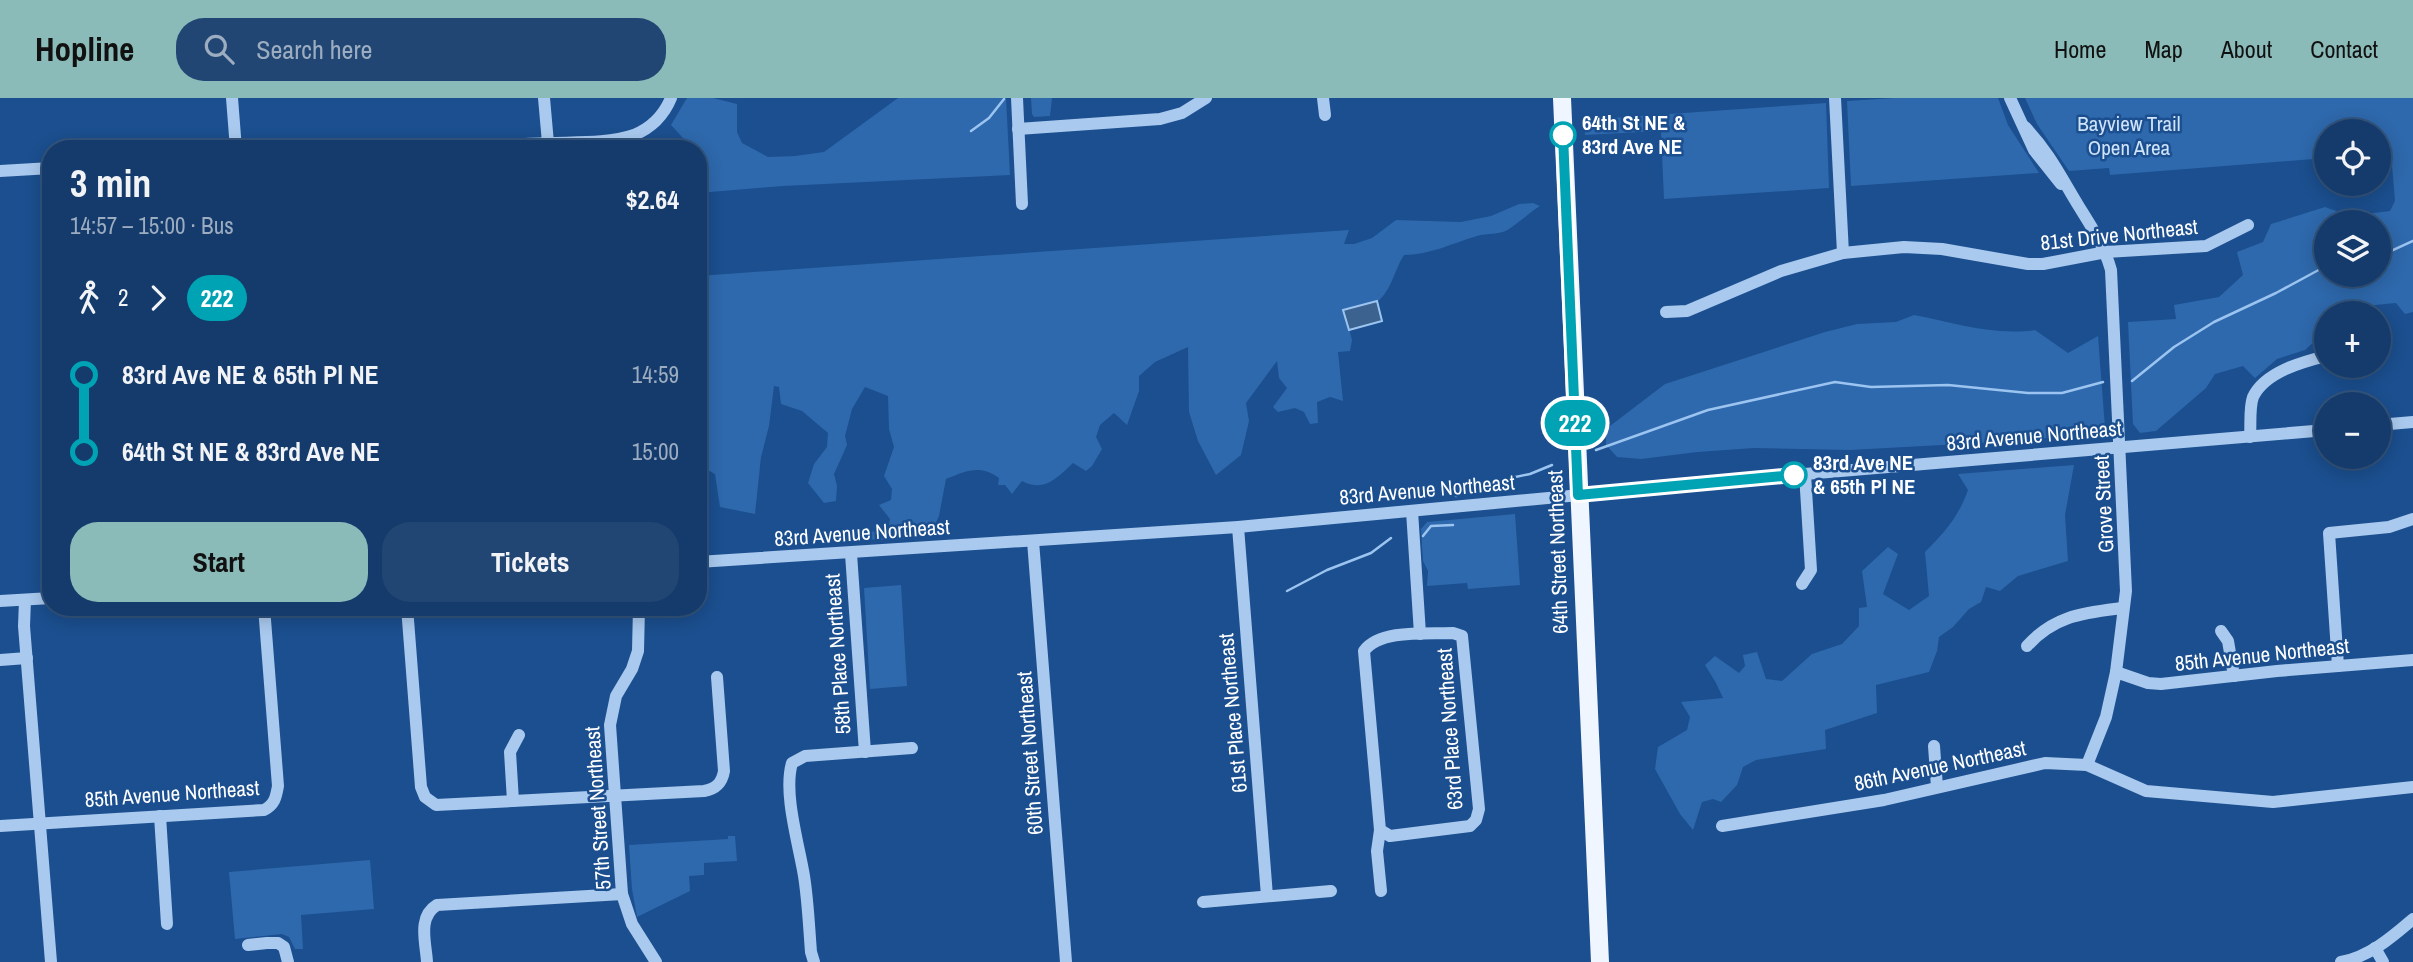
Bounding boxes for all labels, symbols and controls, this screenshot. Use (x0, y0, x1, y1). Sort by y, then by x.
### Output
search box (176, 18, 666, 81)
text: Hopline (35, 27, 134, 71)
icon: search (200, 30, 238, 68)
text: Search here (256, 32, 372, 67)
text: Home (2054, 33, 2106, 65)
text: Map (2144, 33, 2183, 65)
text: About (2221, 33, 2272, 65)
text: Contact (2310, 33, 2378, 65)
place label: 64th St NE & 83rd Ave NE (1582, 108, 1686, 161)
park label: Bayview Trail Open Area (2077, 109, 2181, 162)
map controls (2314, 119, 2391, 469)
button: locate (2314, 119, 2391, 196)
marker: 64th St NE & 83rd Ave NE (1550, 122, 1576, 148)
text: 3 min (70, 158, 151, 209)
text: $2.64 (626, 182, 679, 217)
text: 14:57 – 15:00 · Bus (70, 210, 234, 241)
button: layers (2314, 210, 2391, 287)
street label: 81st Drive Northeast (2039, 212, 2199, 257)
icon: walk (70, 279, 108, 317)
icon: forward (139, 279, 177, 317)
text: 2 (118, 282, 129, 313)
text: 222 (201, 282, 233, 314)
button: + (2314, 301, 2391, 378)
text: 83rd Ave NE & 65th Pl NE (122, 357, 379, 392)
text: 14:59 (632, 359, 679, 390)
button: − (2314, 392, 2391, 469)
line badge: 222 (1535, 400, 1615, 446)
text: 222 (1559, 407, 1591, 439)
street label: 83rd Avenue Northeast (1945, 413, 2123, 458)
text: 64th St NE & 83rd Ave NE (122, 434, 380, 469)
text: 15:00 (632, 436, 679, 467)
place label: 83rd Ave NE & 65th Pl NE (1813, 448, 1915, 501)
street label: Grove Street (2086, 454, 2121, 554)
marker: 83rd Ave NE & 65th Pl NE (1781, 462, 1807, 488)
street label: 83rd Avenue Northeast (1338, 467, 1516, 512)
street label: 64th Street Northeast (1540, 470, 1575, 634)
street label: 83rd Avenue Northeast (773, 512, 951, 553)
button: Start (70, 522, 368, 602)
button: Tickets (382, 522, 679, 602)
street label: 58th Place Northeast (817, 573, 858, 735)
street label: 85th Avenue Northeast (2173, 631, 2351, 678)
street label: 61st Place Northeast (1211, 632, 1254, 794)
street label: 63rd Place Northeast (1429, 647, 1470, 811)
street label: 60th Street Northeast (1009, 670, 1050, 836)
street label: 57th Street Northeast (577, 725, 618, 891)
street label: 86th Avenue Northeast (1851, 733, 2029, 798)
street label: 85th Avenue Northeast (84, 773, 260, 814)

